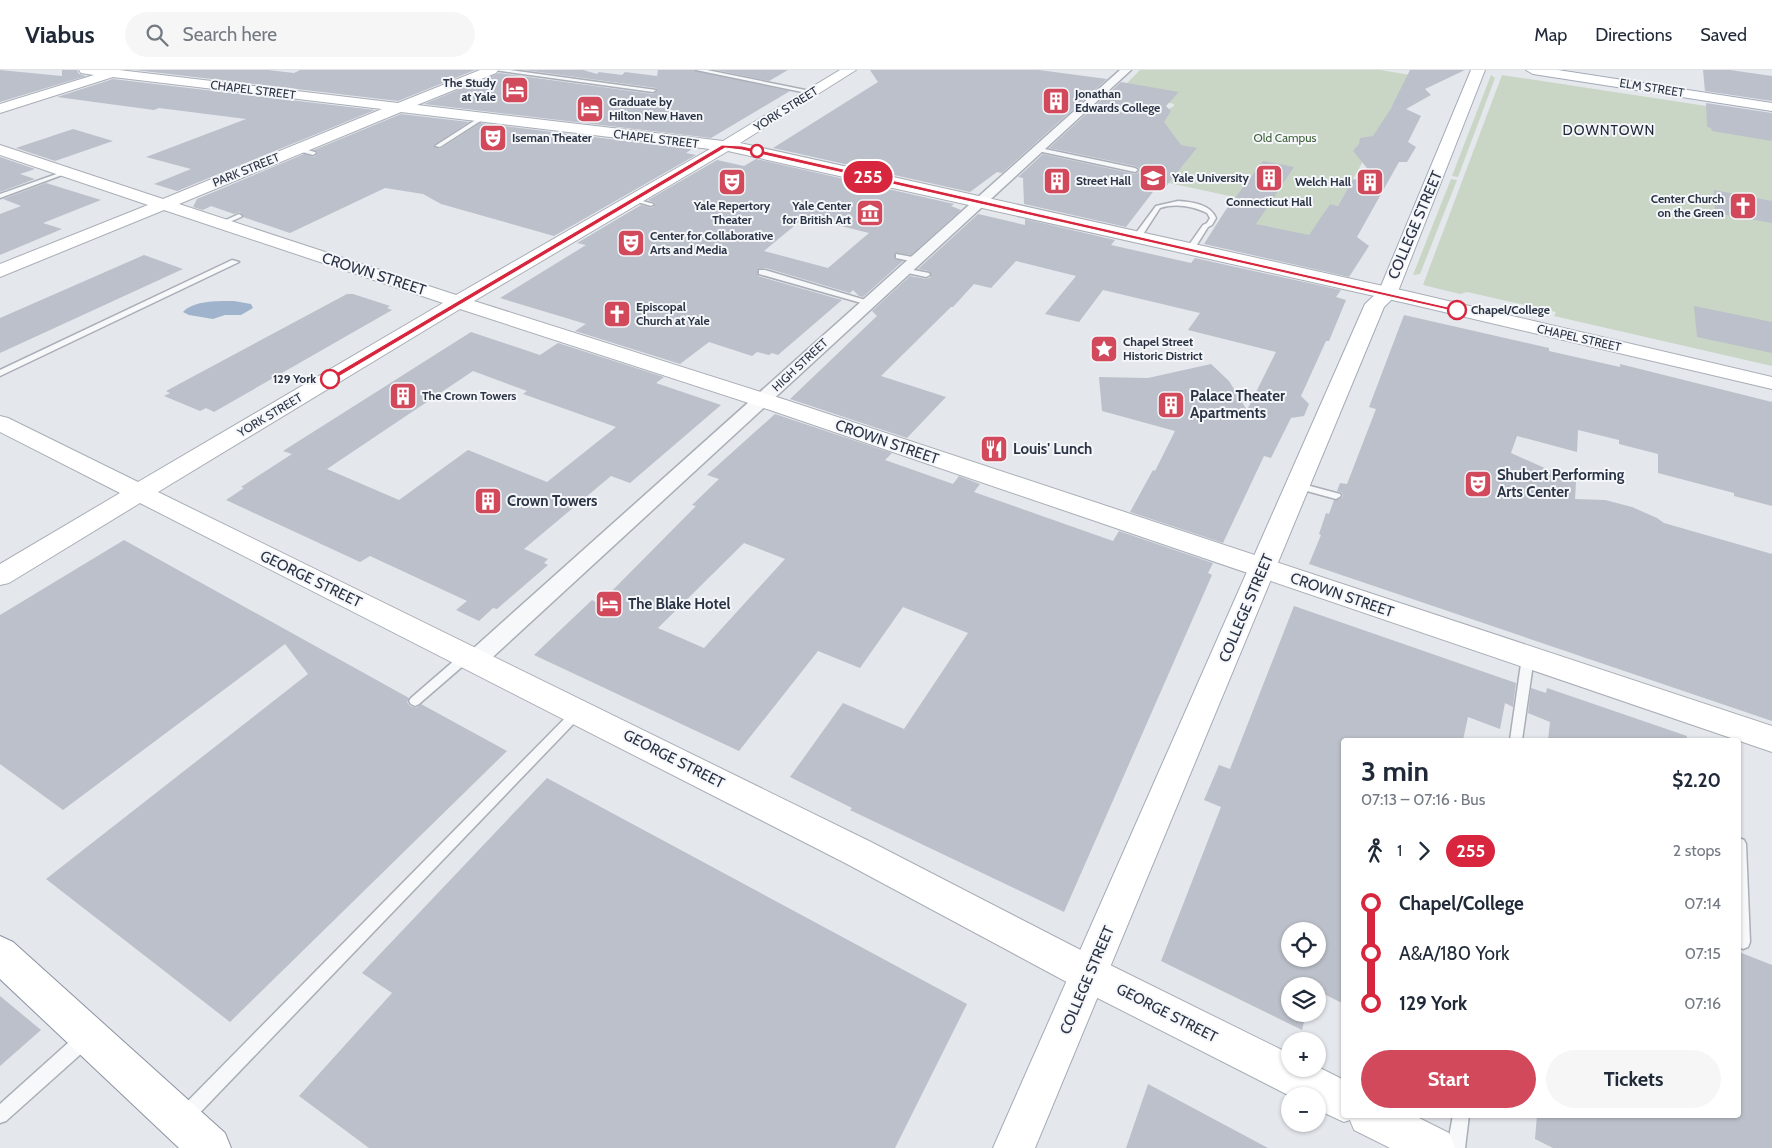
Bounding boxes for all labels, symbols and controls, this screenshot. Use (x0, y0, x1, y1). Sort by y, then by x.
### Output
search box (125, 12, 475, 57)
text: Viabus (25, 20, 95, 49)
icon: search (143, 21, 171, 49)
text: Search here (183, 23, 277, 46)
text: Map (1534, 24, 1567, 46)
text: Directions (1595, 24, 1672, 46)
text: Saved (1700, 24, 1747, 46)
place label: The Study at Yale (443, 75, 497, 104)
hotel icon: The Study at Yale (500, 75, 530, 105)
street label: ELM STREET (1619, 75, 1686, 100)
street label: CHAPEL STREET (210, 77, 297, 102)
street label: YORK STREET (750, 83, 821, 135)
building icon: Jonathan Edwards College (1041, 86, 1071, 116)
place label: Jonathan Edwards College (1074, 86, 1160, 115)
hotel icon: Graduate by Hilton New Haven (575, 94, 605, 124)
place label: Graduate by Hilton New Haven (609, 94, 703, 123)
district label: DOWNTOWN (1563, 121, 1655, 139)
theatre icon: Iseman Theater (478, 123, 508, 153)
street label: CHAPEL STREET (613, 126, 700, 151)
place label: Iseman Theater (512, 130, 592, 145)
park label: Old Campus (1254, 130, 1316, 145)
unlabelled marker (750, 144, 764, 158)
street label: PARK STREET (210, 149, 282, 190)
line badge: 255 (839, 161, 897, 193)
school or university icon: Yale University (1138, 163, 1168, 193)
building icon: Connecticut Hall (1254, 163, 1284, 193)
text: 255 (854, 166, 882, 188)
building icon: Street Hall (1042, 166, 1072, 196)
theatre icon: Yale Repertory Theater (717, 167, 747, 197)
building icon: Welch Hall (1355, 167, 1385, 197)
street label: COLLEGE STREET (1384, 168, 1446, 282)
place label: Yale University (1171, 170, 1250, 185)
place label: Street Hall (1076, 173, 1131, 188)
place label: Welch Hall (1295, 174, 1351, 189)
place label: Center Church on the Green (1651, 191, 1724, 220)
church icon: Center Church on the Green (1728, 191, 1758, 221)
place label: Connecticut Hall (1226, 194, 1312, 209)
place label: Yale Repertory Theater (693, 198, 771, 227)
place label: Yale Center for British Art (782, 198, 851, 227)
museum icon: Yale Center for British Art (855, 198, 885, 228)
theatre icon: Center for Collaborative Arts and Media (616, 228, 646, 258)
place label: Center for Collaborative Arts and Media (650, 228, 773, 257)
street label: CROWN STREET (320, 249, 428, 299)
church icon: Episcopal Church at Yale (602, 299, 632, 329)
place label: Episcopal Church at Yale (636, 299, 710, 328)
marker: Chapel/College (1447, 300, 1467, 320)
place label: Chapel/College (1471, 302, 1550, 317)
street label: CHAPEL STREET (1536, 321, 1623, 355)
street label: HIGH STREET (769, 334, 831, 394)
place icon: Chapel Street Historic District (1089, 334, 1119, 364)
place label: Chapel Street Historic District (1123, 334, 1203, 363)
marker: 129 York (320, 369, 340, 389)
place label: 129 York (273, 371, 316, 386)
building icon: The Crown Towers (388, 381, 418, 411)
place label: Palace Theater Apartments (1190, 387, 1285, 422)
place label: The Crown Towers (422, 388, 516, 403)
street label: YORK STREET (234, 389, 305, 440)
building icon: Palace Theater Apartments (1156, 390, 1186, 420)
street label: CROWN STREET (833, 416, 941, 468)
restaurant icon: Louis' Lunch (979, 434, 1009, 464)
place label: Louis' Lunch (1013, 440, 1092, 458)
place label: Shubert Performing Arts Center (1497, 466, 1625, 501)
theatre icon: Shubert Performing Arts Center (1463, 469, 1493, 499)
building icon: Crown Towers (473, 486, 503, 516)
place label: Crown Towers (507, 492, 597, 510)
street label: GEORGE STREET (257, 547, 365, 611)
street label: COLLEGE STREET (1215, 551, 1277, 665)
street label: CROWN STREET (1288, 569, 1396, 621)
hotel icon: The Blake Hotel (594, 589, 624, 619)
place label: The Blake Hotel (628, 595, 730, 613)
street label: GEORGE STREET (620, 726, 728, 792)
text: 3 min (1361, 754, 1429, 788)
text: $2.20 (1672, 769, 1721, 792)
text: 07:13 – 07:16 · Bus (1361, 790, 1485, 809)
icon: walk (1361, 837, 1389, 865)
icon: forward (1410, 837, 1438, 865)
text: 255 (1456, 840, 1485, 862)
text: 1 (1397, 841, 1402, 860)
text: 2 stops (1673, 841, 1721, 860)
text: Chapel/College (1399, 892, 1524, 915)
text: 07:14 (1684, 894, 1721, 913)
map controls (1281, 922, 1326, 1132)
button: locate (1281, 922, 1326, 967)
street label: COLLEGE STREET (1056, 923, 1118, 1037)
text: A&A/180 York (1399, 942, 1510, 965)
text: 07:15 (1685, 944, 1721, 963)
button: layers (1281, 977, 1326, 1022)
street label: GEORGE STREET (1113, 980, 1221, 1046)
text: 129 York (1399, 992, 1467, 1015)
text: 07:16 (1684, 994, 1721, 1013)
button: + (1281, 1032, 1326, 1077)
button: Start (1361, 1050, 1536, 1108)
button: Tickets (1546, 1050, 1721, 1108)
button: − (1281, 1087, 1326, 1132)

